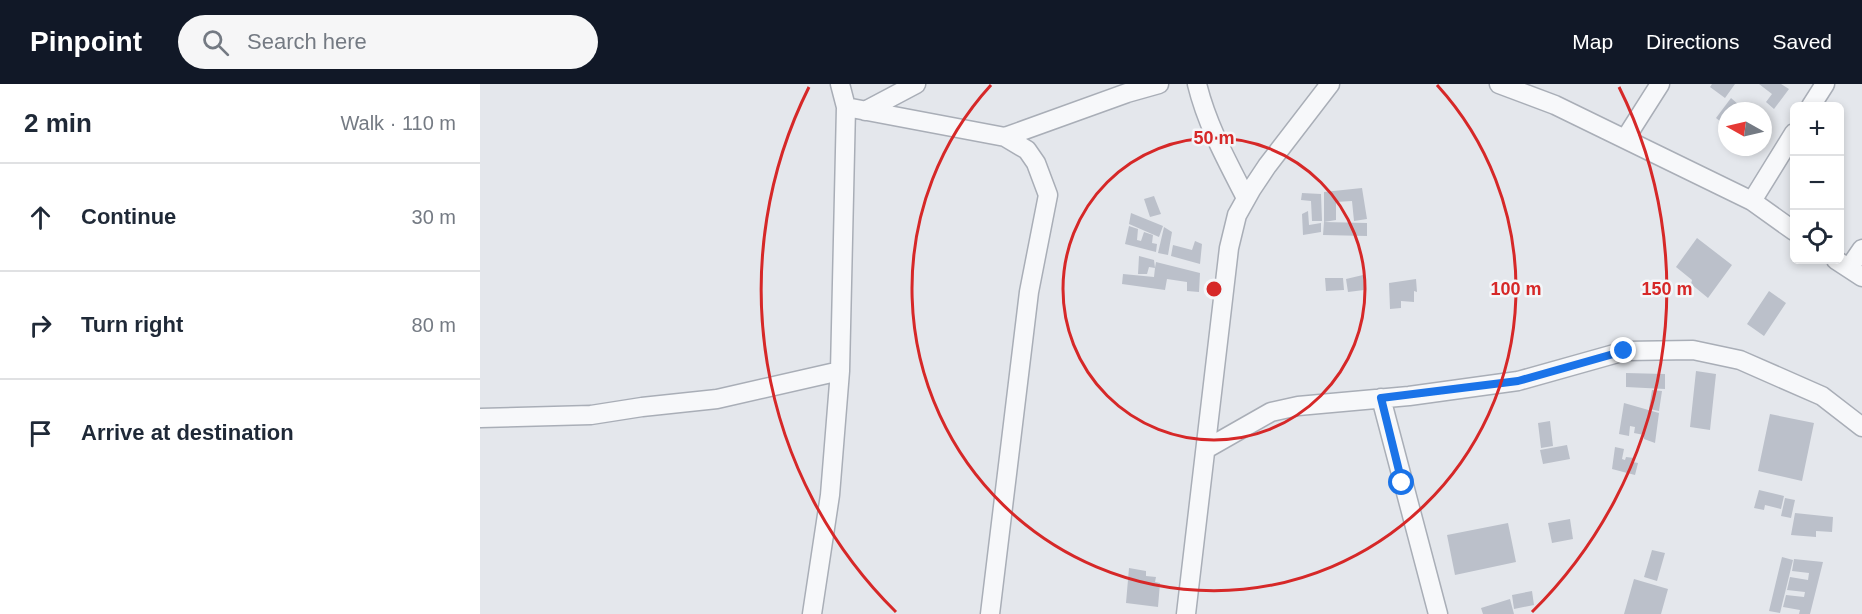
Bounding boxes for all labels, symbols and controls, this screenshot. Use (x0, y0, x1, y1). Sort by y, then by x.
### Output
search box (178, 15, 598, 69)
text: Pinpoint (30, 26, 142, 57)
icon: search (199, 26, 232, 59)
text: Search here (247, 29, 367, 54)
text: Map (1572, 30, 1613, 53)
text: Directions (1646, 30, 1739, 53)
text: Saved (1772, 30, 1832, 53)
north arrow (1718, 102, 1772, 156)
map controls (1790, 102, 1844, 264)
button: + (1790, 102, 1844, 156)
text: 2 min (24, 108, 92, 138)
text: Walk · 110 m (340, 112, 456, 134)
text: 50 m (1193, 128, 1235, 148)
button: − (1790, 156, 1844, 210)
icon: ahead (24, 201, 57, 234)
text: Continue (81, 204, 176, 229)
text: 30 m (412, 206, 456, 228)
button: locate (1790, 210, 1844, 264)
centre of rings (1204, 279, 1224, 299)
text: 100 m (1490, 279, 1542, 299)
text: 150 m (1641, 279, 1693, 299)
icon: right (24, 309, 57, 342)
text: Turn right (81, 312, 183, 337)
text: 80 m (412, 314, 456, 336)
route end (1610, 337, 1636, 363)
icon: arrive (24, 417, 57, 450)
text: Arrive at destination (81, 420, 294, 445)
route start (1388, 469, 1414, 495)

